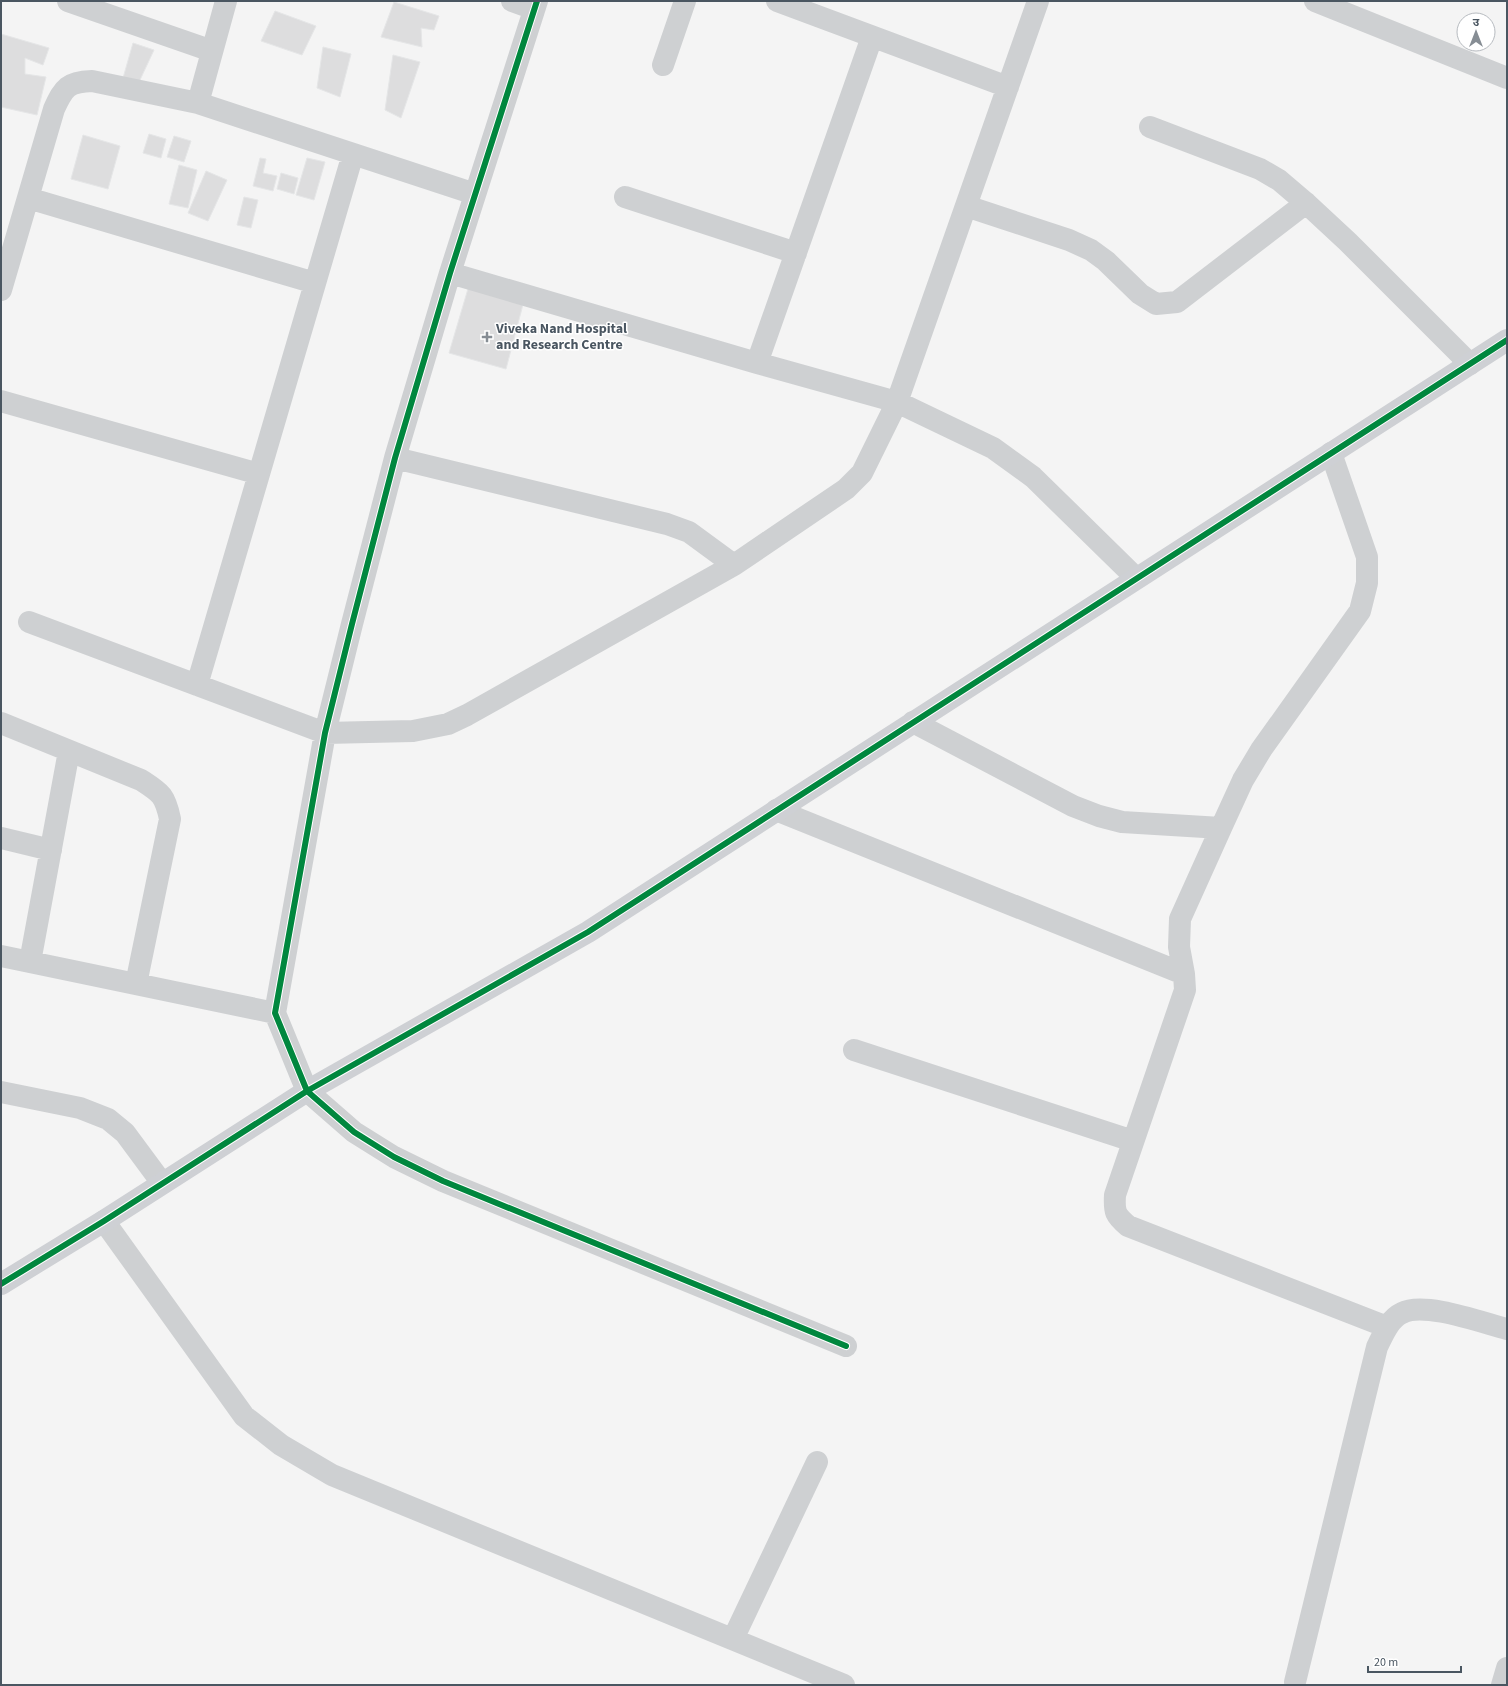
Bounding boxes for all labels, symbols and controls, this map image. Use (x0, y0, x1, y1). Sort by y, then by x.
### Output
north arrow (1456, 12, 1496, 52)
text: उ (1473, 15, 1480, 30)
place label: Viveka Nand Hospital and Research Centre (495, 319, 627, 355)
marker: Viveka Nand Hospital and Research Centre (481, 331, 493, 343)
scale bar (1368, 1648, 1461, 1674)
text: 20 m (1374, 1654, 1398, 1671)

